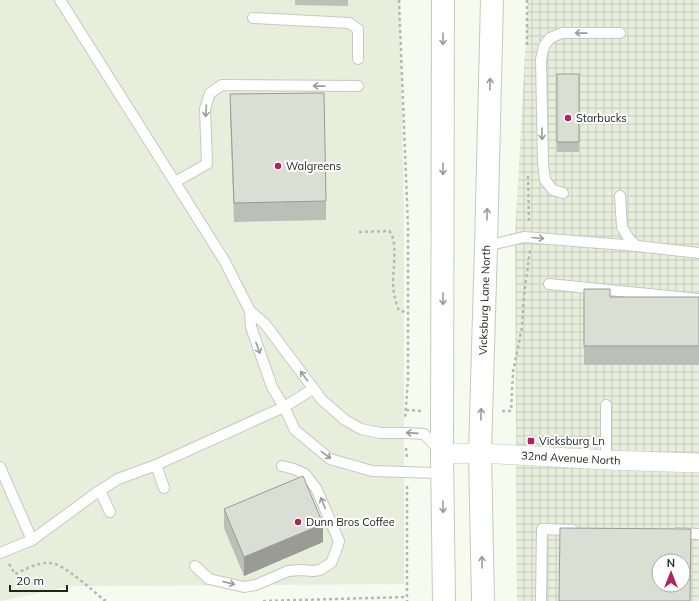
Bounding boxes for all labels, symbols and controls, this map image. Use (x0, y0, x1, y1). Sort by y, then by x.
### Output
one-way arrow (575, 29, 588, 37)
one-way arrow (439, 32, 447, 45)
one-way arrow (486, 78, 494, 91)
one-way arrow (313, 82, 326, 90)
one-way arrow (202, 104, 210, 117)
place label: Starbucks (576, 111, 627, 125)
marker: Starbucks (563, 113, 573, 123)
one-way arrow (539, 127, 546, 140)
place label: Walgreens (286, 159, 341, 173)
marker: Walgreens (273, 161, 283, 171)
one-way arrow (439, 162, 447, 175)
one-way arrow (483, 208, 491, 221)
one-way arrow (531, 235, 544, 242)
street label: Vicksburg Lane North (476, 245, 493, 355)
one-way arrow (439, 292, 447, 305)
one-way arrow (255, 342, 263, 354)
one-way arrow (300, 371, 308, 382)
one-way arrow (477, 408, 485, 421)
one-way arrow (406, 430, 419, 437)
place label: Vicksburg Ln (539, 434, 605, 448)
marker: Vicksburg Ln (526, 436, 536, 446)
street label: 32nd Avenue North (521, 448, 621, 467)
one-way arrow (321, 451, 332, 459)
one-way arrow (319, 498, 326, 510)
one-way arrow (439, 500, 447, 513)
place label: Dunn Bros Coffee (306, 515, 395, 529)
marker: Dunn Bros Coffee (293, 517, 303, 527)
north arrow (651, 553, 691, 593)
one-way arrow (478, 556, 486, 569)
text: N (667, 556, 675, 570)
scale bar (10, 567, 67, 593)
text: 20 m (16, 573, 44, 588)
one-way arrow (222, 580, 235, 588)

